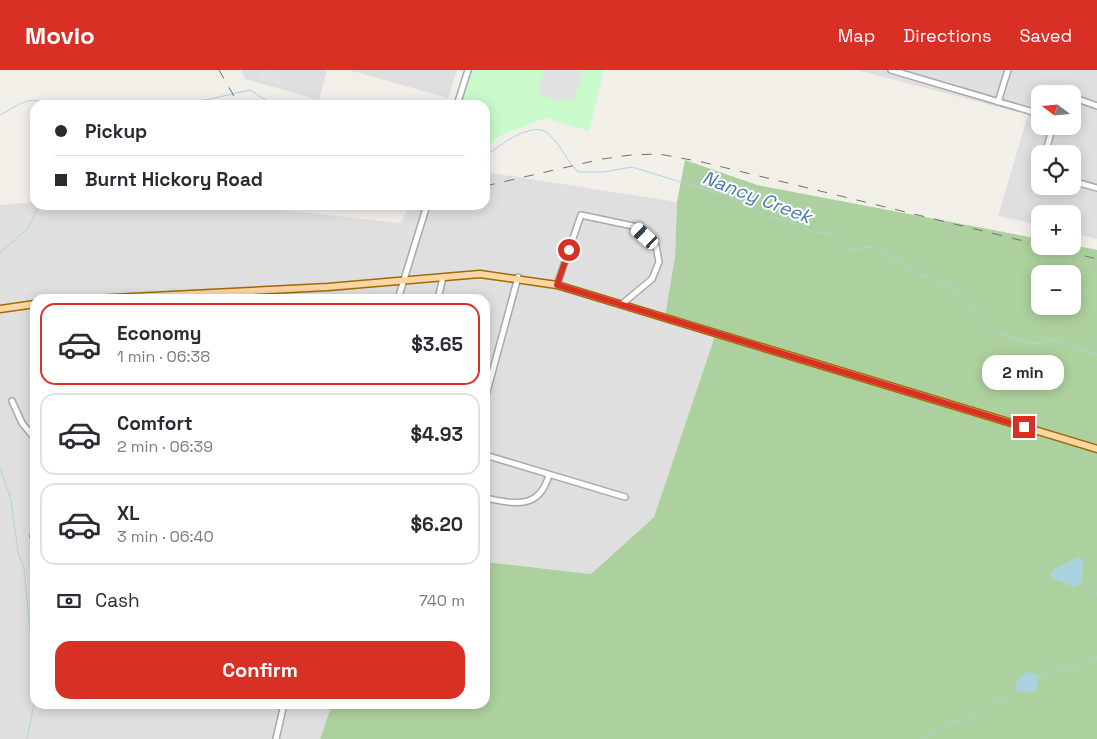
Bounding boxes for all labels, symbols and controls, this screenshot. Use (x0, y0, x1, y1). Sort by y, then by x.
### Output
text: Movio (25, 20, 95, 51)
text: Map (838, 24, 875, 47)
text: Directions (903, 24, 992, 47)
text: Saved (1020, 24, 1072, 47)
north arrow (1031, 85, 1081, 135)
map controls (1031, 85, 1081, 315)
text: Pickup (85, 119, 147, 144)
button: locate (1031, 145, 1081, 195)
water label: Nancy Creek (699, 165, 818, 230)
text: Burnt Hickory Road (85, 167, 263, 192)
button: + (1031, 205, 1081, 255)
car (628, 220, 661, 252)
route start (558, 239, 580, 261)
button: − (1031, 265, 1081, 315)
text: Economy (117, 321, 201, 346)
icon: car (57, 322, 102, 367)
text: $3.65 (411, 332, 463, 357)
text: 1 min · 06:38 (117, 346, 210, 367)
callout: 2 min (983, 354, 1065, 390)
text: 2 min (1002, 362, 1044, 383)
text: Comfort (117, 411, 193, 436)
icon: car (57, 412, 102, 457)
route end (1013, 416, 1035, 438)
text: $4.93 (410, 422, 463, 447)
text: 2 min · 06:39 (117, 436, 213, 457)
text: XL (117, 501, 140, 526)
icon: car (57, 502, 102, 547)
text: $6.20 (411, 512, 463, 537)
text: 3 min · 06:40 (117, 526, 214, 547)
icon: cash (55, 587, 83, 615)
text: Cash (95, 588, 140, 613)
text: 740 m (419, 590, 465, 611)
button: Confirm (55, 641, 465, 699)

